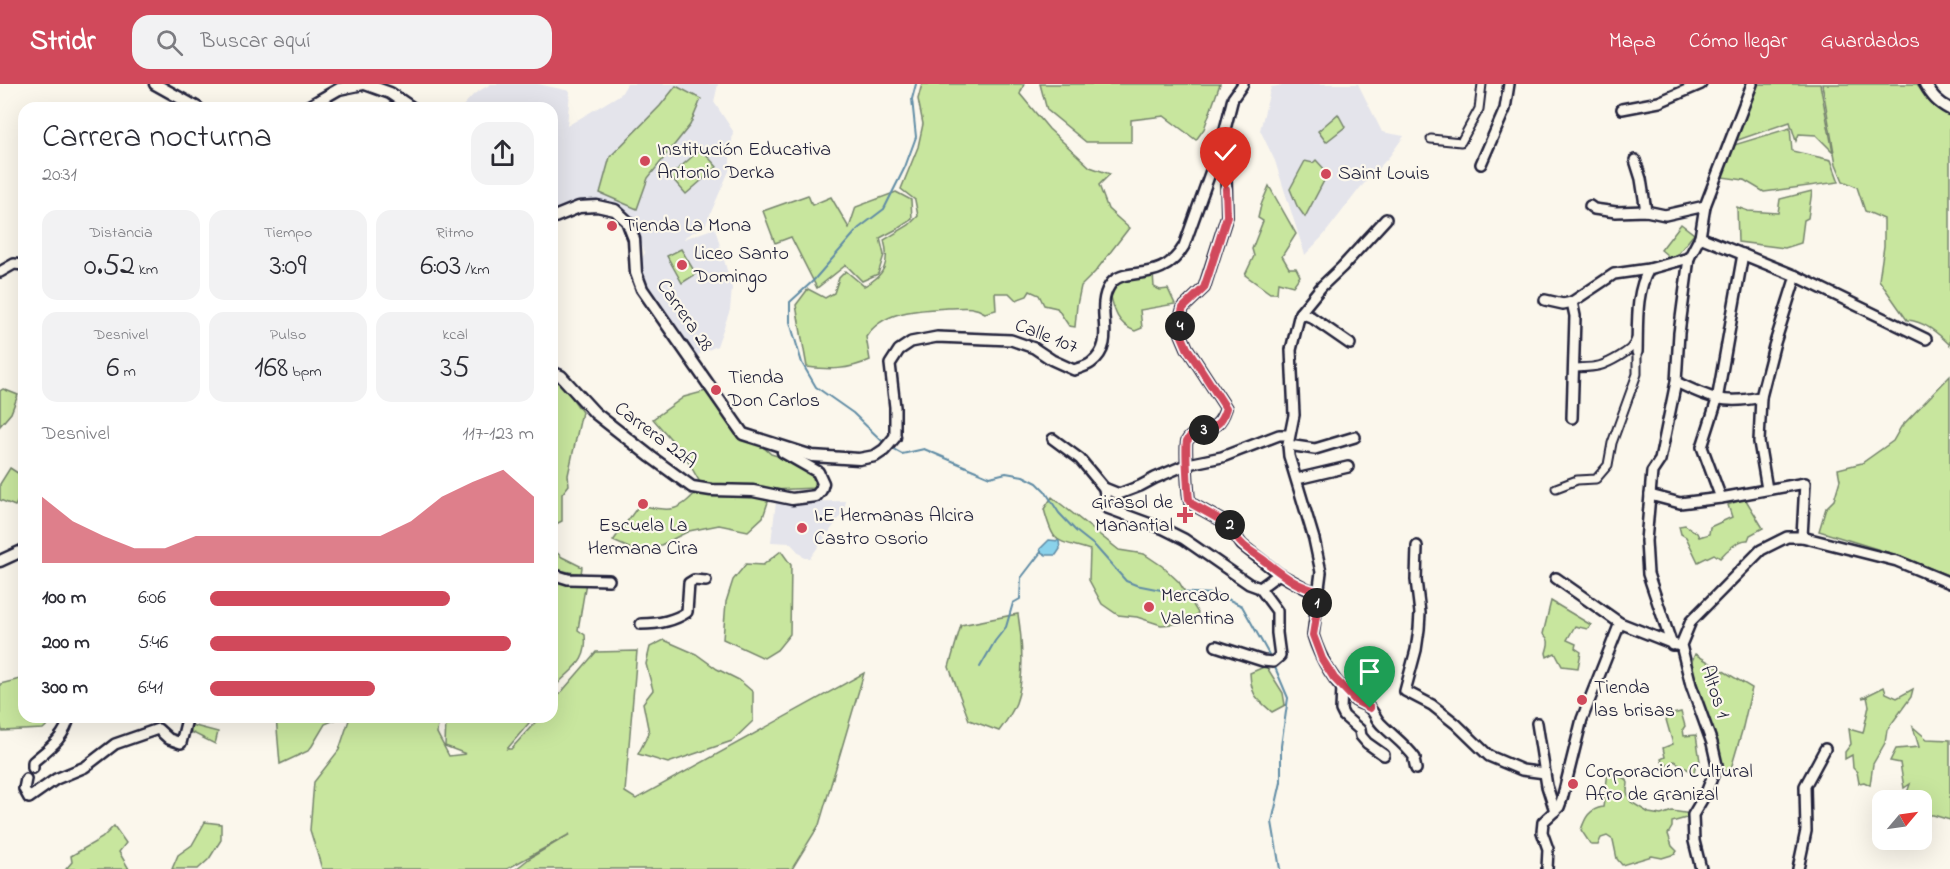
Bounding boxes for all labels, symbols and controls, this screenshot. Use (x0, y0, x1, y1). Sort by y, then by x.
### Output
search box (132, 15, 552, 69)
text: Stridr (30, 22, 96, 63)
icon: search (153, 26, 186, 59)
text: Buscar aquí (201, 26, 311, 58)
text: Mapa (1609, 27, 1656, 57)
text: Cómo llegar (1689, 27, 1787, 57)
text: Guardados (1820, 27, 1920, 57)
text: Carrera nocturna (42, 114, 272, 162)
button: share (471, 122, 534, 185)
pin (1200, 127, 1251, 189)
place label: Institución Educativa Antonio Derka (657, 136, 831, 188)
icon: check (1209, 136, 1242, 169)
marker: Institución Educativa Antonio Derka (638, 154, 652, 168)
place label: Saint Louis (1338, 160, 1430, 189)
text: 20:31 (42, 161, 77, 190)
marker: Saint Louis (1319, 167, 1333, 181)
place label: Tienda La Mona (624, 212, 751, 241)
marker: Tienda La Mona (605, 219, 619, 233)
text: Distancia (89, 221, 153, 245)
text: Tiempo (264, 221, 312, 245)
text: Ritmo (436, 221, 474, 245)
place label: Liceo Santo Domingo (693, 240, 789, 293)
text: 0.52 (84, 245, 135, 289)
text: 3:09 (270, 245, 306, 289)
text: 6:03 (420, 245, 461, 289)
text: km (135, 258, 158, 282)
text: /km (461, 258, 490, 282)
marker: Liceo Santo Domingo (675, 258, 689, 272)
street label: Carrera 28 (648, 274, 720, 358)
pin: 4 (1165, 311, 1195, 341)
street label: Calle 107 (1010, 312, 1082, 362)
text: 4 (1177, 314, 1183, 338)
text: Desnivel (94, 323, 148, 347)
text: Pulso (270, 323, 306, 347)
text: kcal (442, 323, 468, 347)
text: 6 (106, 347, 119, 391)
text: 168 (254, 347, 288, 391)
text: 35 (440, 347, 470, 391)
text: m (119, 360, 136, 384)
text: bpm (288, 360, 322, 384)
place label: Tienda Don Carlos (727, 364, 820, 416)
marker: Tienda Don Carlos (709, 383, 723, 397)
street label: Carrera 22A (607, 395, 703, 477)
pin: 3 (1189, 415, 1219, 445)
text: 3 (1201, 418, 1207, 442)
text: Desnivel (42, 420, 110, 449)
text: 117–123 m (462, 420, 534, 449)
place label: Girasol de Manantial (1091, 489, 1173, 541)
marker: Escuela La Hermana Cira (636, 497, 650, 511)
place label: I.E Hermanas Alcira Castro Osorio (814, 502, 974, 554)
marker: Girasol de Manantial (1178, 508, 1192, 522)
pin: 2 (1215, 510, 1245, 540)
place label: Escuela La Hermana Cira (588, 512, 698, 564)
text: 2 (1226, 513, 1234, 537)
marker: I.E Hermanas Alcira Castro Osorio (795, 521, 809, 535)
place label: Mercado Valentina (1160, 582, 1234, 634)
text: 100 m (42, 584, 86, 613)
text: 6:06 (138, 584, 166, 613)
pin: 1 (1302, 588, 1332, 618)
text: 1 (1314, 591, 1320, 615)
marker: Mercado Valentina (1142, 600, 1156, 614)
text: 200 m (42, 629, 90, 658)
text: 5:46 (138, 629, 168, 658)
pin (1344, 646, 1395, 708)
icon: arrive (1353, 655, 1386, 688)
street label: Altos 1 (1691, 662, 1737, 722)
text: 300 m (42, 674, 88, 703)
text: 6:41 (138, 674, 163, 703)
place label: Tienda las brisas (1594, 674, 1675, 726)
marker: Tienda las brisas (1575, 693, 1589, 707)
place label: Corporación Cultural Afro de Granizal (1585, 758, 1753, 810)
marker: Corporación Cultural Afro de Granizal (1566, 777, 1580, 791)
north arrow (1872, 790, 1932, 850)
map controls (1872, 790, 1932, 850)

